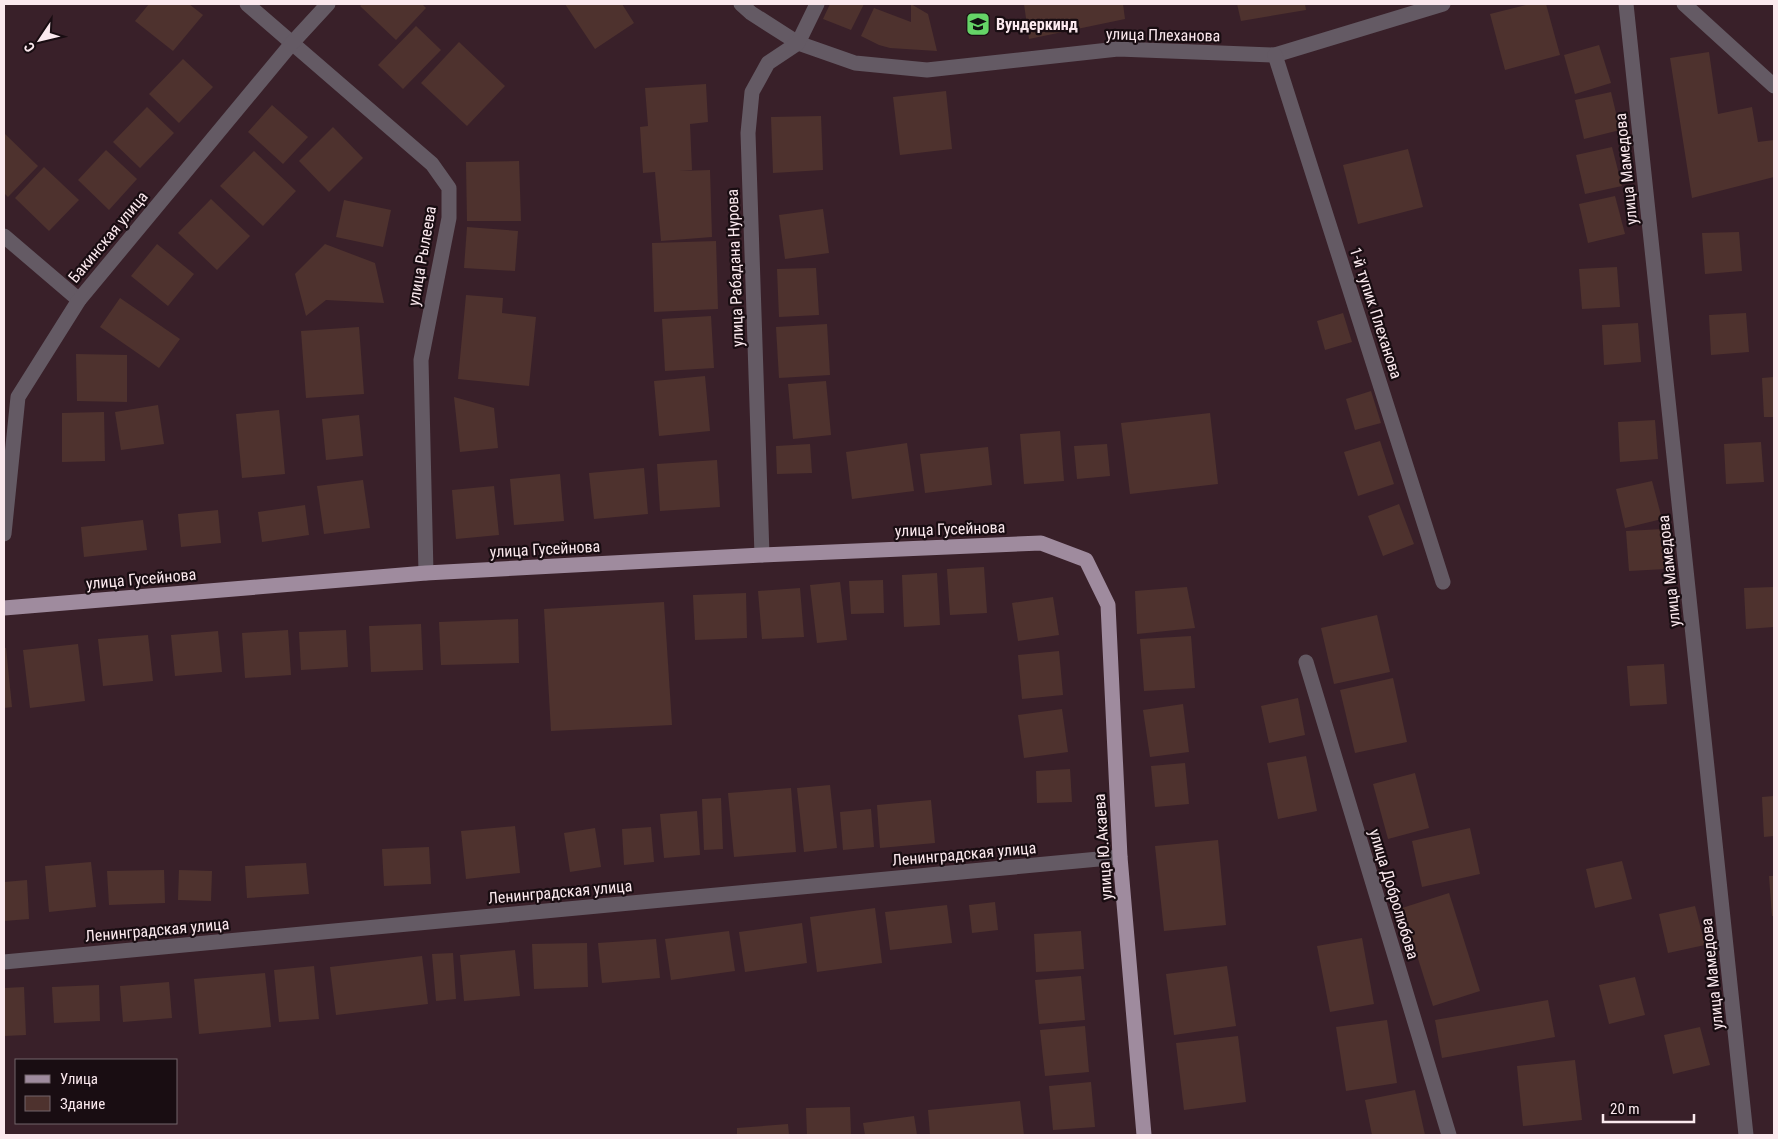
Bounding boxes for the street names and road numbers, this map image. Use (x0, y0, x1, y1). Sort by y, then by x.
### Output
street label: улица Плеханова (1106, 25, 1220, 45)
street label: улица Мамедова (1611, 112, 1641, 226)
street label: Бакинская улица (64, 188, 152, 286)
street label: улица Рабадана Нурова (723, 189, 747, 347)
street label: улица Рылеева (404, 205, 440, 307)
street label: 1-й тупик Плеханова (1346, 245, 1406, 381)
street label: улица Мамедова (1654, 514, 1684, 628)
street label: улица Гусейнова (894, 518, 1006, 540)
street label: улица Гусейнова (489, 537, 601, 561)
street label: улица Гусейнова (85, 565, 197, 593)
street label: улица Ю.Акаева (1090, 793, 1116, 901)
street label: улица Добролюбова (1365, 826, 1423, 962)
street label: Ленинградская улица (891, 838, 1037, 870)
street label: Ленинградская улица (487, 876, 633, 908)
street label: Ленинградская улица (84, 914, 230, 946)
street label: улица Мамедова (1697, 917, 1727, 1031)

